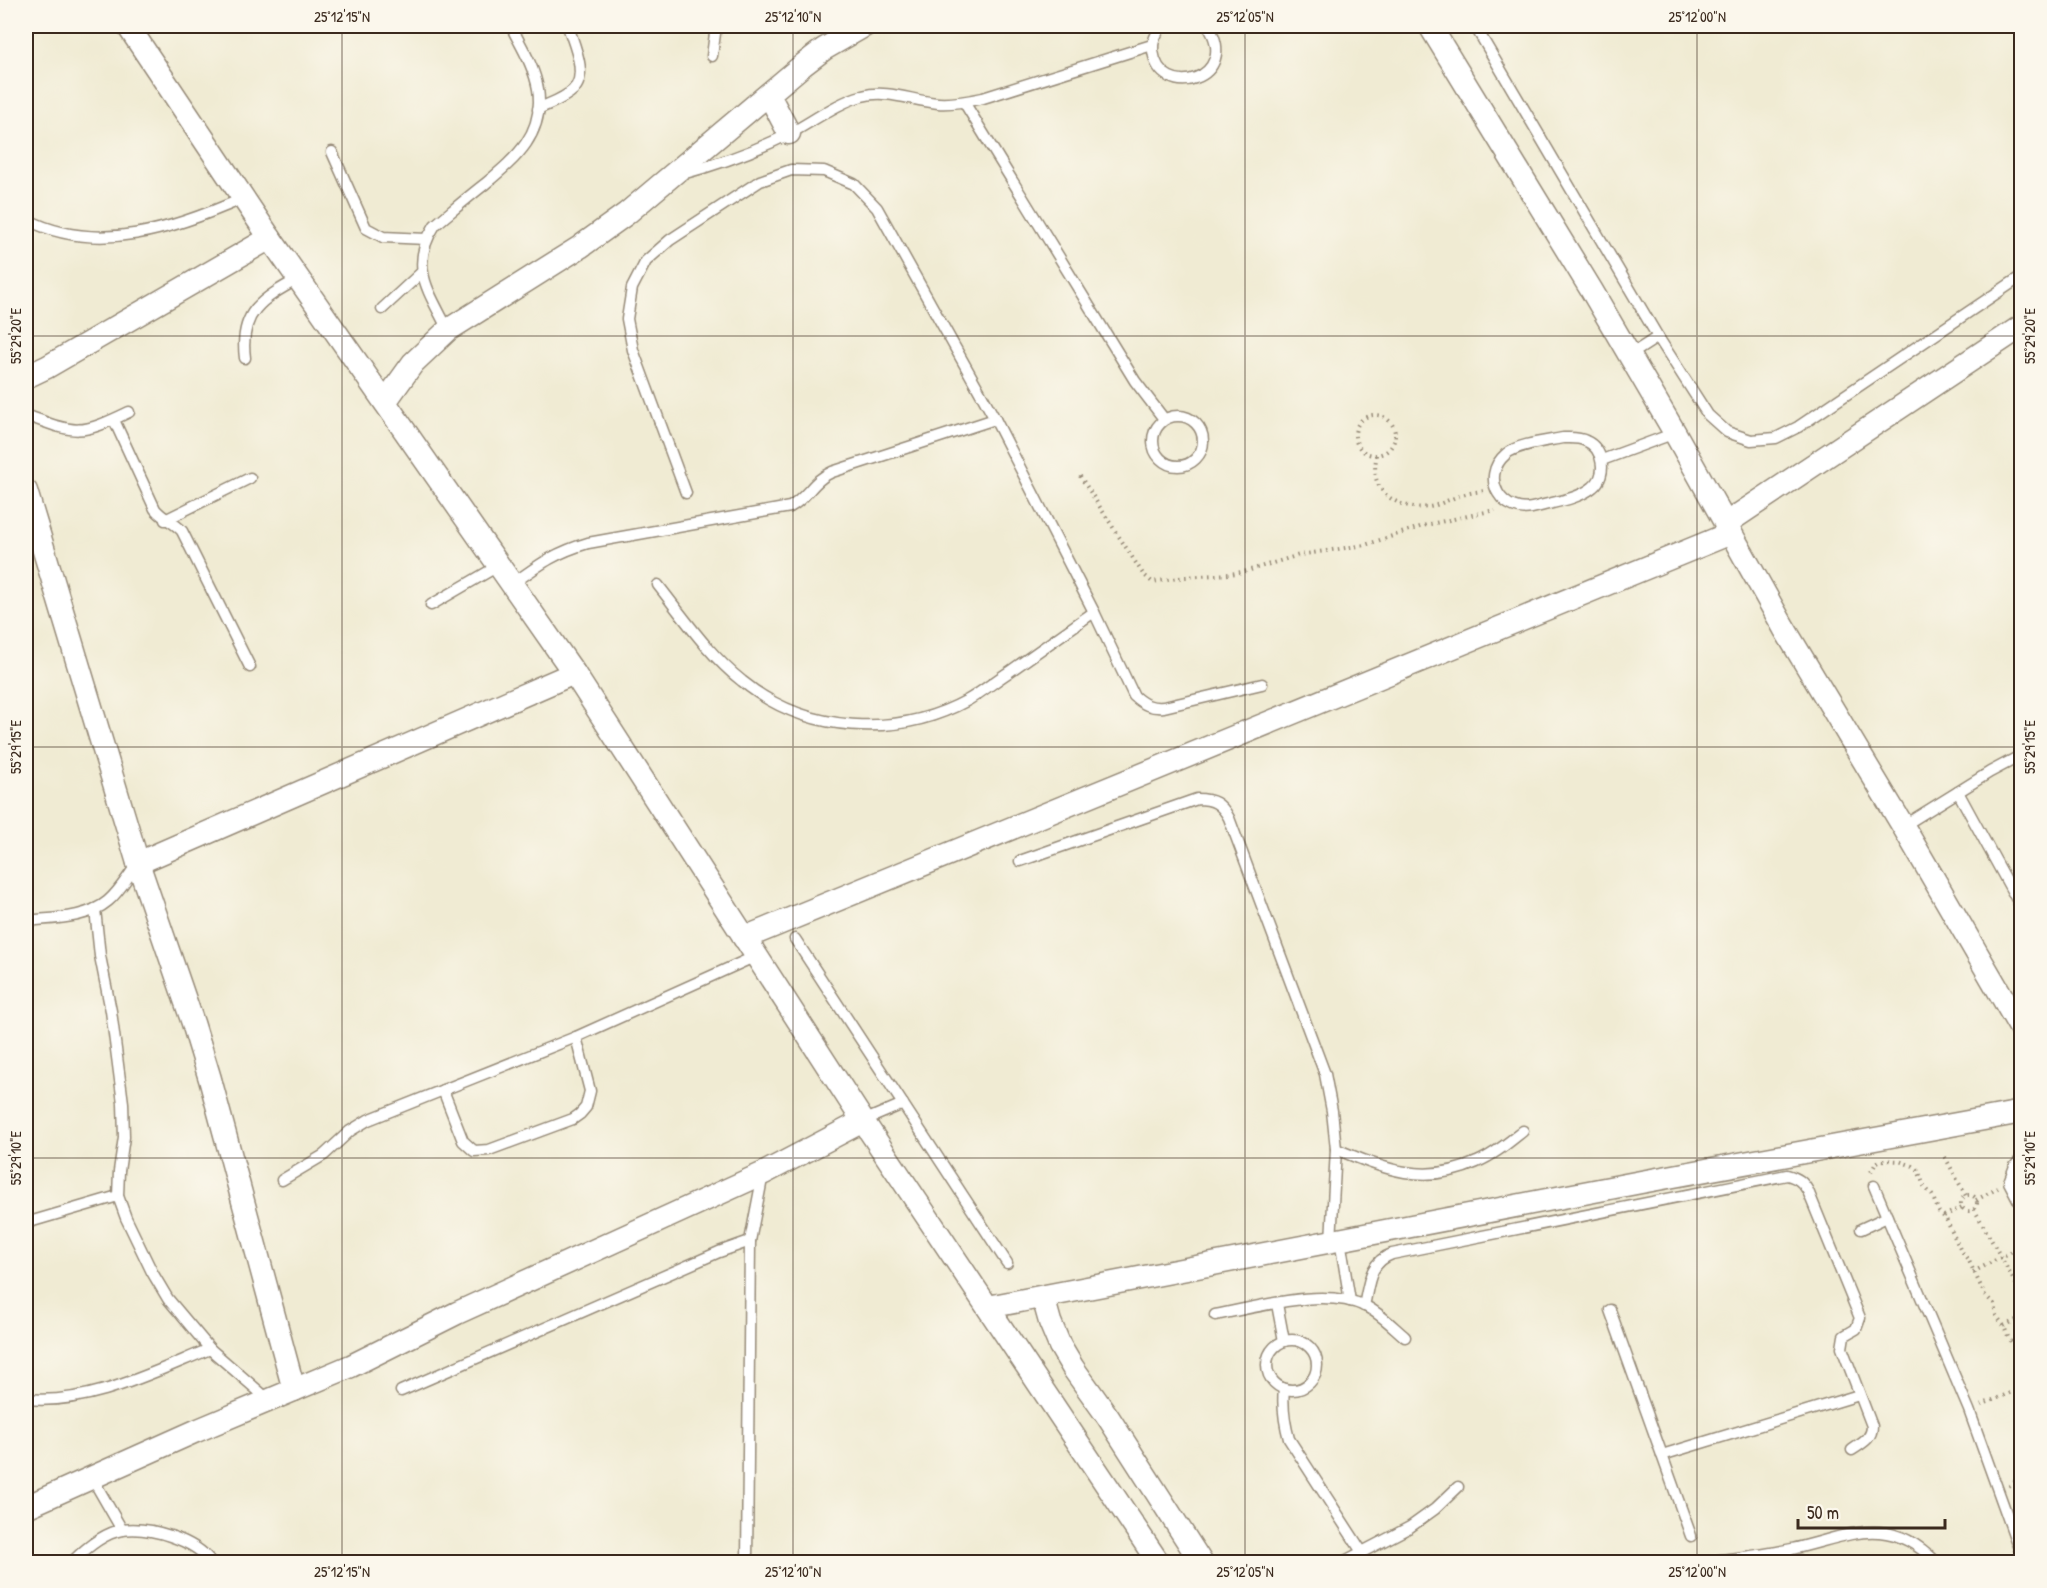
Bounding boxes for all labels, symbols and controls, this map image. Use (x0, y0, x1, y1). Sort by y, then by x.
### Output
text: 25°12'15"N (314, 6, 370, 27)
text: 25°12'10"N (765, 6, 821, 27)
text: 25°12'05"N (1216, 6, 1274, 27)
text: 25°12'00"N (1668, 6, 1726, 27)
text: 55°29'20"E (5, 308, 26, 364)
text: 55°29'20"E (2019, 308, 2040, 364)
text: 55°29'15"E (5, 720, 26, 774)
text: 55°29'15"E (2019, 720, 2040, 774)
text: 55°29'10"E (5, 1130, 26, 1185)
text: 55°29'10"E (2019, 1130, 2040, 1185)
scale bar (1798, 1492, 1945, 1530)
text: 50 m (1807, 1500, 1839, 1525)
text: 25°12'15"N (314, 1561, 370, 1582)
text: 25°12'10"N (765, 1561, 821, 1582)
text: 25°12'05"N (1216, 1561, 1274, 1582)
text: 25°12'00"N (1668, 1561, 1726, 1582)

